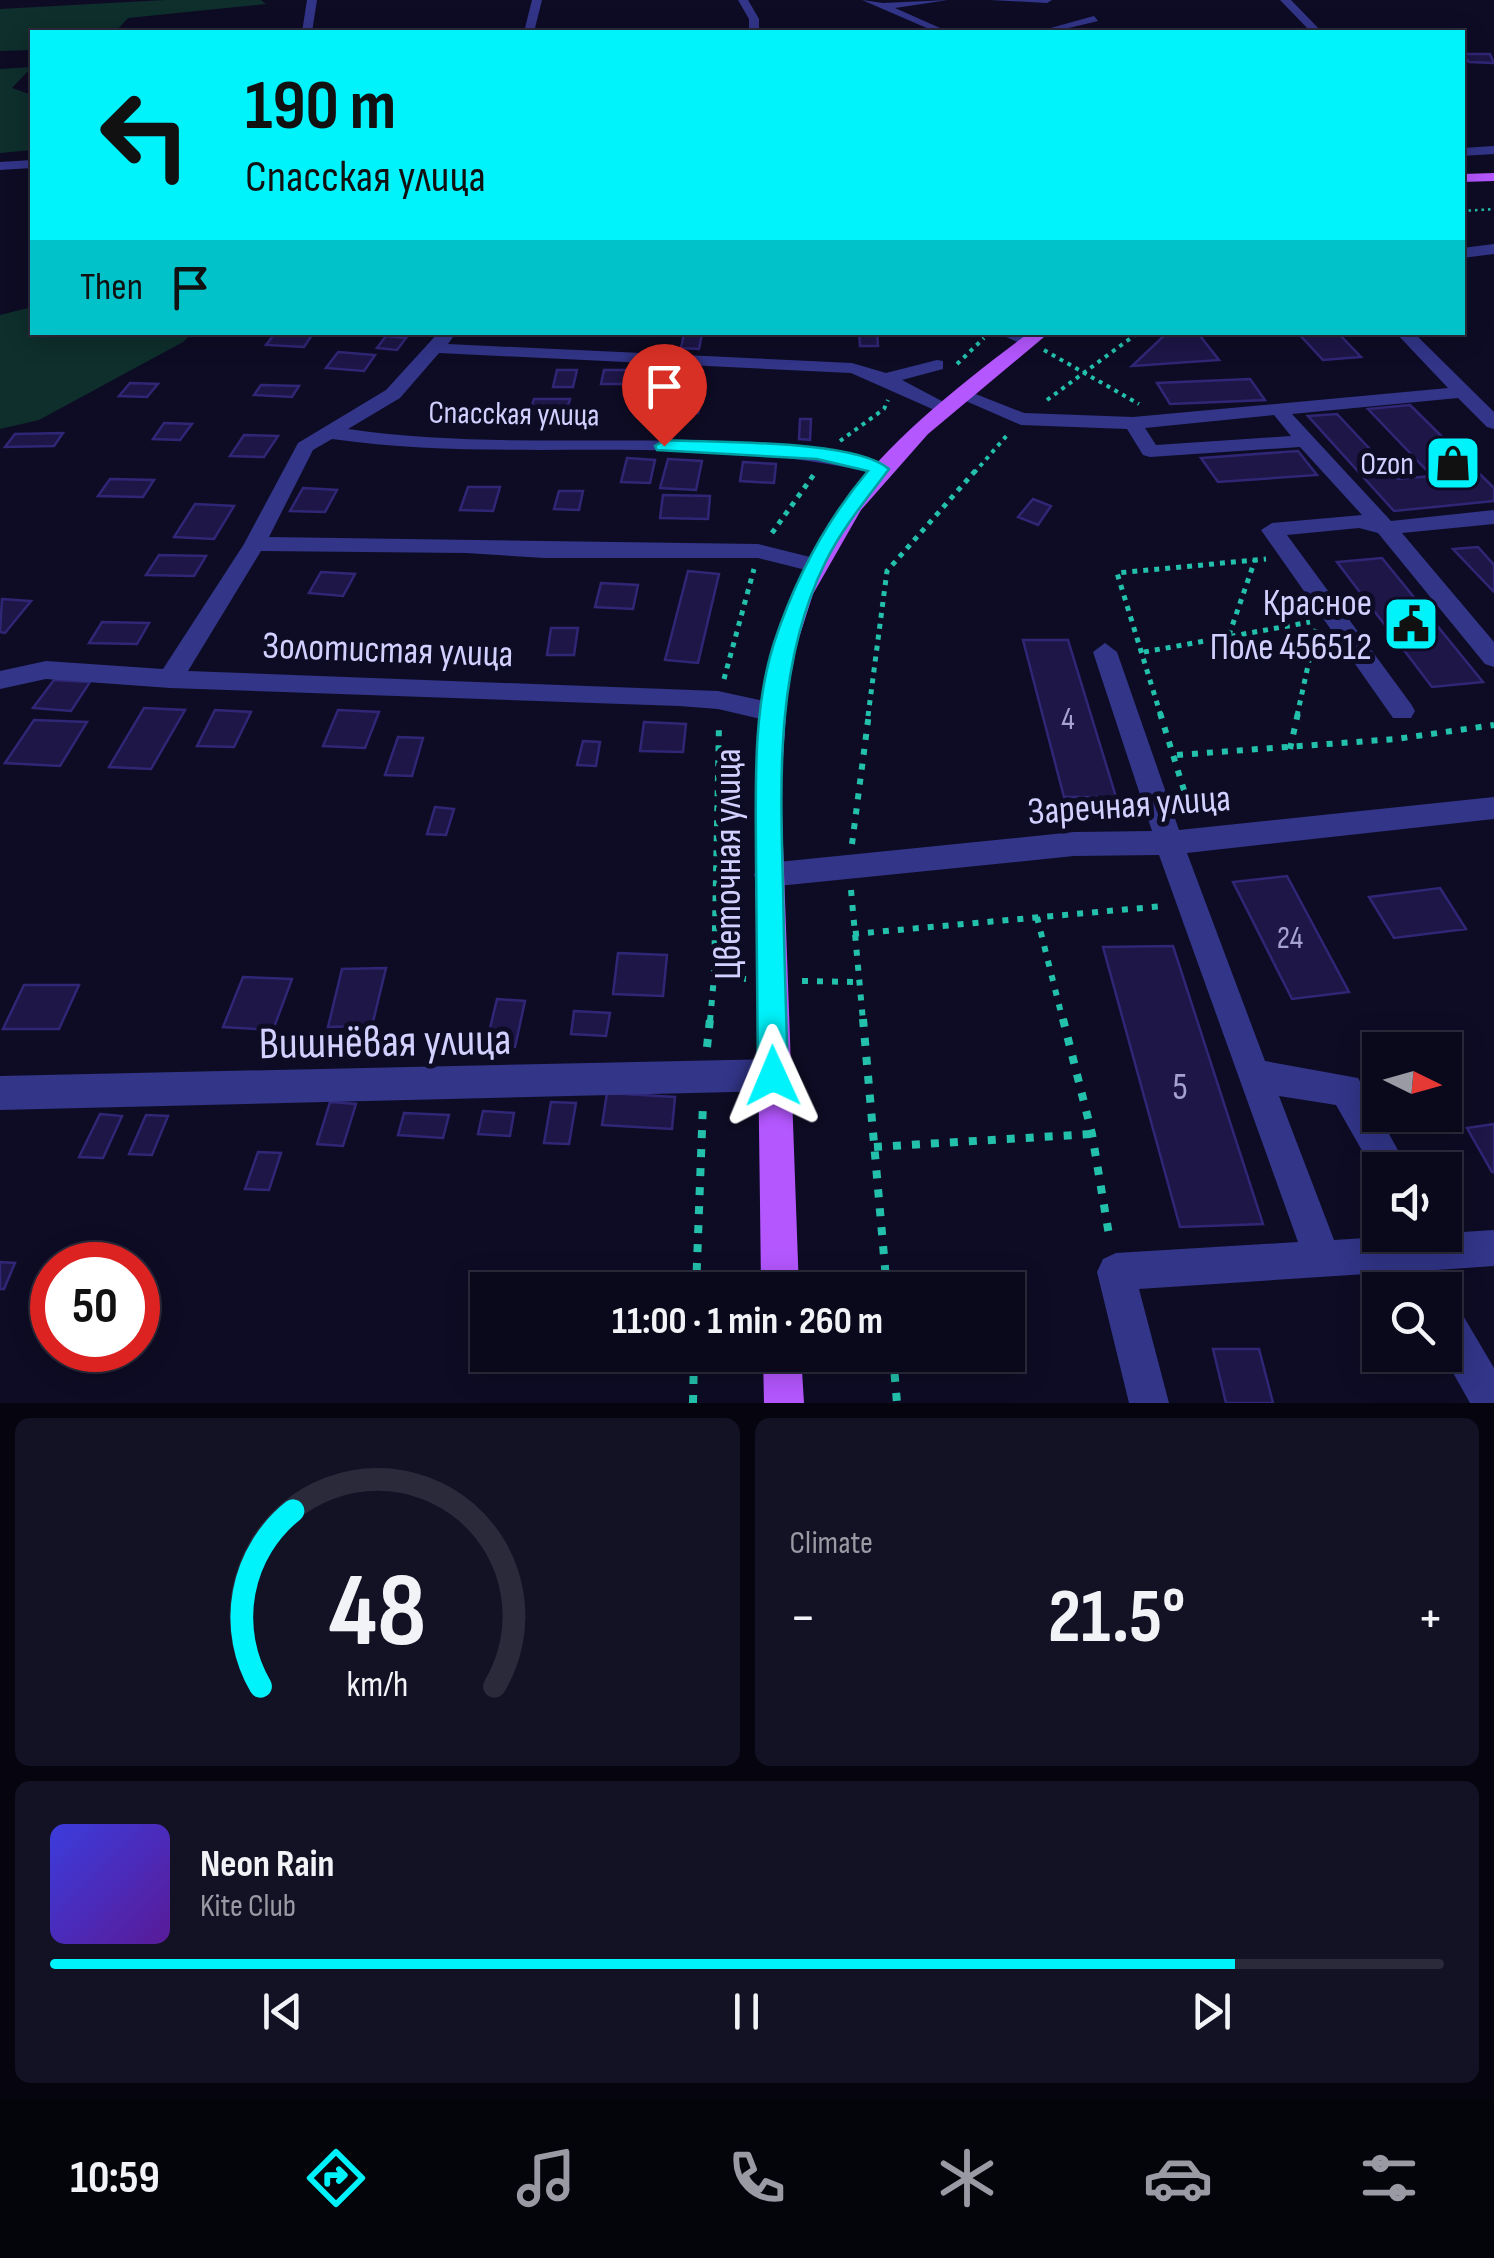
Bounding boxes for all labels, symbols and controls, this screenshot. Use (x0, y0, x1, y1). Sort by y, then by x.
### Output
text: 190 m (245, 65, 396, 149)
icon: left (80, 70, 210, 200)
text: Спасская улица (245, 150, 486, 205)
icon: arrive (163, 260, 218, 315)
text: Then (80, 265, 143, 310)
pin (622, 344, 707, 447)
icon: arrive (637, 359, 692, 414)
street label: Спасская улица (428, 394, 600, 435)
shop icon: Ozon (1423, 433, 1483, 493)
place label: Ozon (1360, 445, 1414, 484)
place label: Красное Поле 456512 (1210, 581, 1372, 670)
public building icon: Красное Поле 456512 (1381, 594, 1441, 654)
street label: Золотистая улица (262, 624, 514, 677)
house number: 4 (1061, 700, 1075, 739)
street label: Цветочная улица (706, 748, 751, 980)
street label: Заречная улица (1026, 776, 1232, 835)
house number: 24 (1277, 919, 1303, 958)
street label: Вишнёвая улица (258, 1013, 512, 1072)
position arrow (721, 1024, 825, 1128)
north arrow (1362, 1032, 1462, 1132)
map controls (1362, 1032, 1462, 1372)
house number: 5 (1172, 1065, 1188, 1110)
button: sound (1362, 1152, 1462, 1252)
speed limit sign: 50 (30, 1242, 160, 1372)
button: search (1362, 1272, 1462, 1372)
text: 11:00 · 1 min · 260 m (612, 1299, 883, 1344)
text: Climate (790, 1524, 873, 1563)
text: 48 (328, 1550, 426, 1675)
text: 21.5° (1048, 1573, 1186, 1664)
text: − (790, 1585, 816, 1652)
text: + (1417, 1585, 1444, 1652)
text: km/h (346, 1664, 408, 1707)
text: Neon Rain (200, 1842, 334, 1887)
text: Kite Club (200, 1887, 296, 1926)
icon: previous (255, 1984, 310, 2039)
icon: pause (719, 1984, 774, 2039)
icon: next (1184, 1984, 1239, 2039)
icon: directions (301, 2143, 371, 2213)
icon: music (511, 2143, 581, 2213)
icon: phone (722, 2143, 792, 2213)
icon: climate (932, 2143, 1002, 2213)
icon: car (1143, 2143, 1213, 2213)
icon: filters (1354, 2143, 1424, 2213)
text: 10:59 (70, 2151, 160, 2206)

